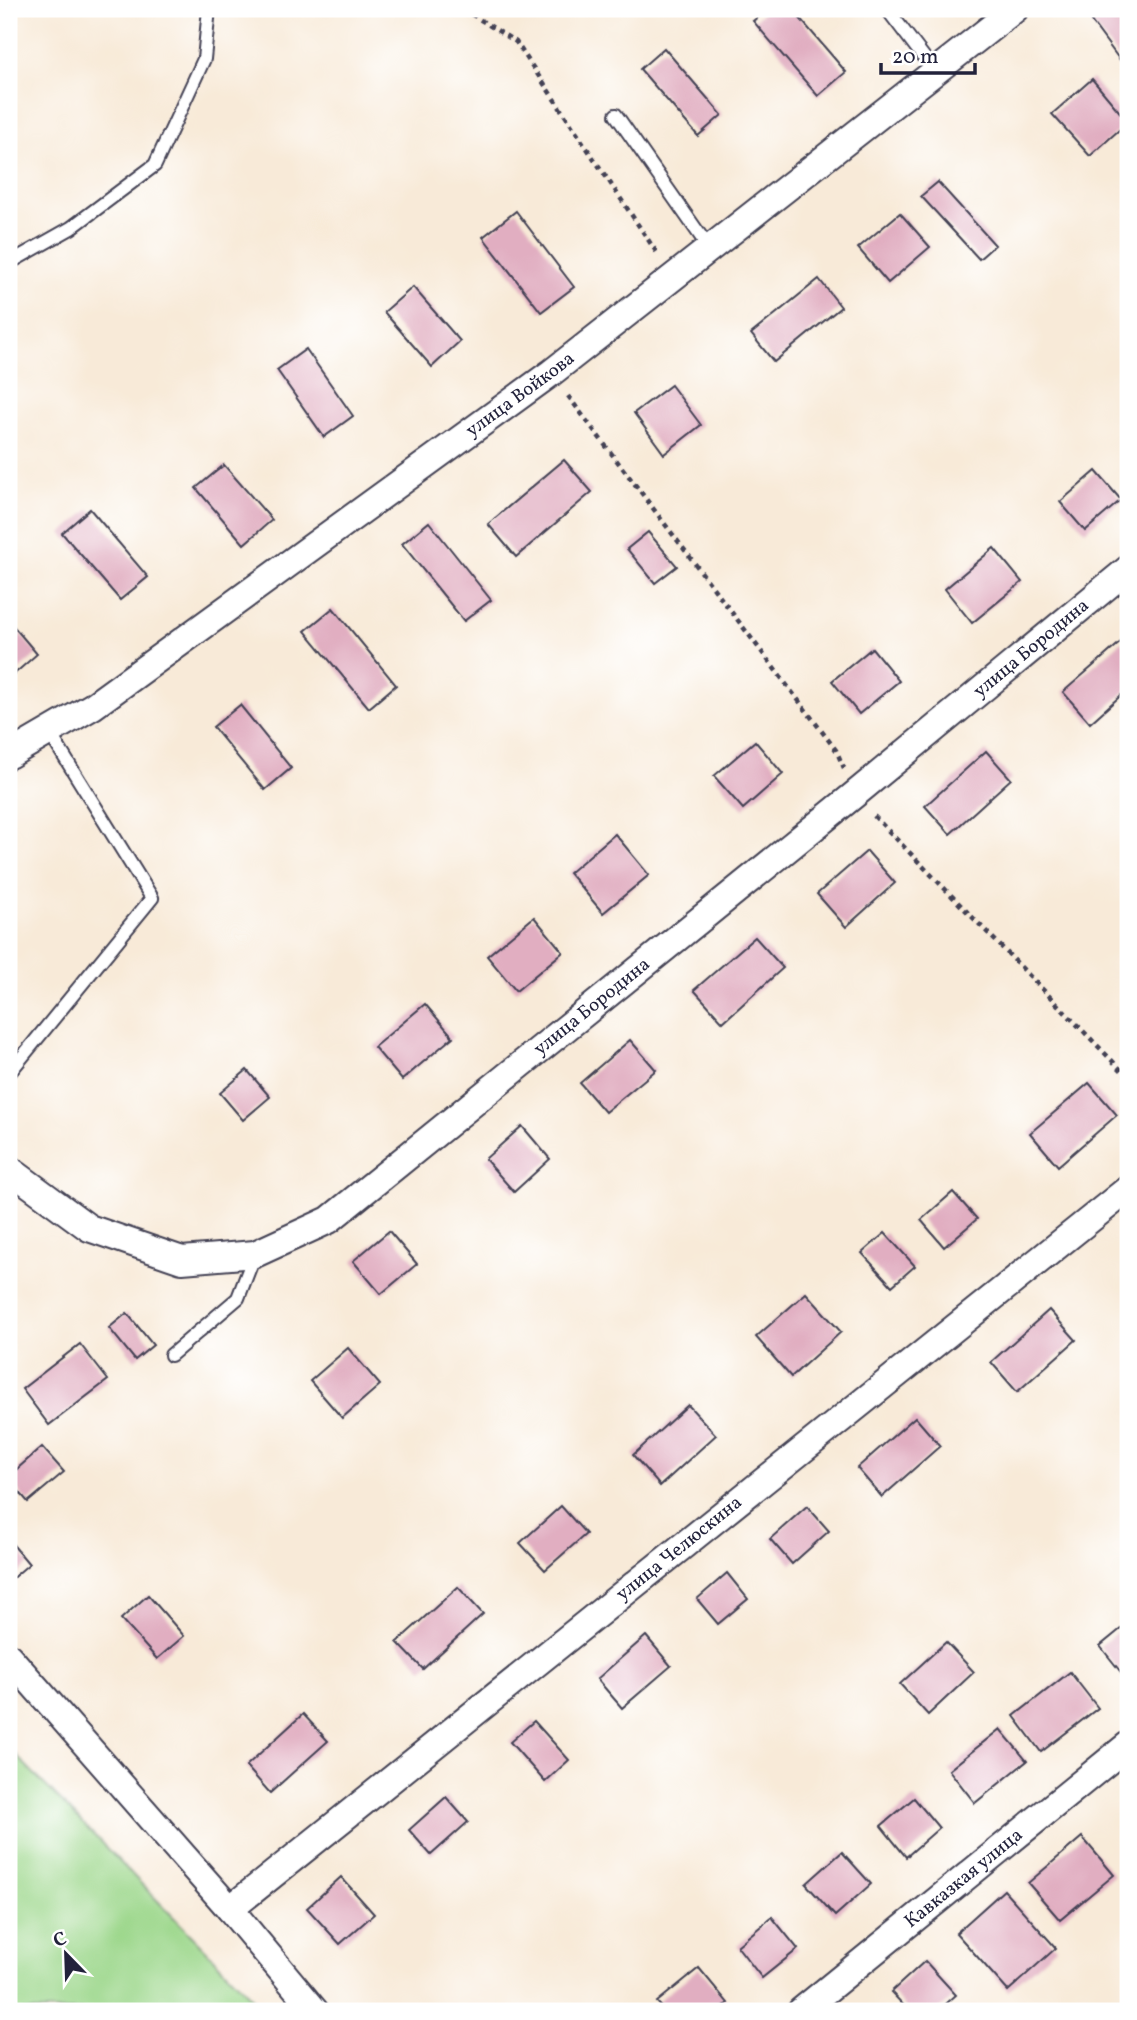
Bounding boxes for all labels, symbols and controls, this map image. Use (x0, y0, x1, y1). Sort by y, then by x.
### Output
scale bar (881, 32, 976, 76)
text: 20 m (892, 43, 938, 72)
street label: улица Войкова (461, 346, 580, 444)
street label: улица Бородина (968, 593, 1095, 704)
street label: улица Бородина (528, 952, 656, 1062)
street label: улица Челюскина (611, 1490, 748, 1607)
street label: Кавказкая улица (899, 1822, 1029, 1934)
north arrow (32, 1918, 102, 1988)
text: С (49, 1926, 71, 1955)

